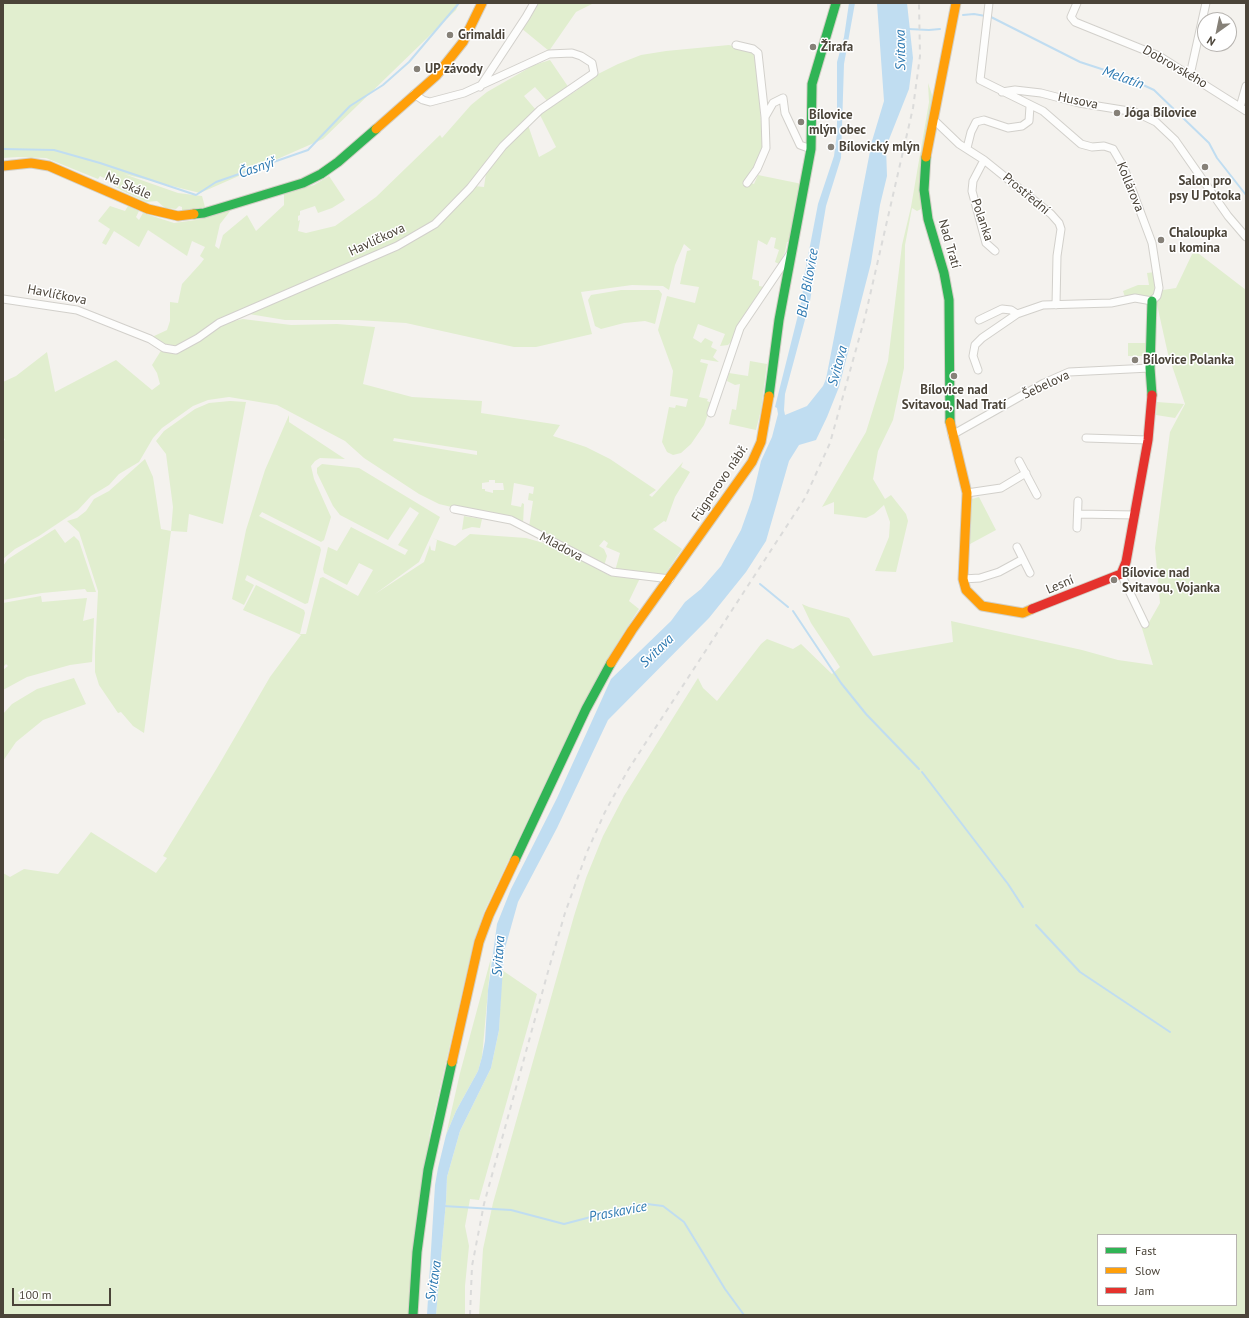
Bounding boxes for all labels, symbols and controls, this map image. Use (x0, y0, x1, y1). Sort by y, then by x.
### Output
north arrow (1197, 12, 1237, 52)
place label: Grimaldi (458, 27, 505, 43)
water label: Svitava (892, 29, 910, 71)
marker: Grimaldi (445, 30, 455, 40)
text: N (1204, 33, 1218, 49)
place label: Žirafa (821, 39, 853, 55)
marker: Žirafa (808, 42, 818, 52)
street label: Dobrovského (1140, 42, 1210, 92)
place label: UP závody (425, 61, 483, 77)
water label: Melatín (1100, 63, 1146, 93)
marker: UP závody (412, 64, 422, 74)
street label: Husova (1056, 89, 1100, 113)
place label: Jóga Bílovice (1125, 105, 1197, 121)
place label: Bílovice mlýn obec (809, 107, 866, 138)
marker: Jóga Bílovice (1112, 108, 1122, 118)
marker: Bílovice mlýn obec (796, 117, 806, 127)
place label: Bílovický mlýn (839, 139, 920, 155)
marker: Bílovický mlýn (826, 142, 836, 152)
water label: Časnýř (237, 154, 277, 182)
street label: Kollárova (1113, 160, 1147, 214)
marker: Salon pro psy U Potoka (1200, 162, 1210, 172)
street label: Na Skále (103, 169, 153, 203)
street label: Prostřední (999, 170, 1053, 218)
place label: Salon pro psy U Potoka (1169, 173, 1241, 204)
street label: Polanka (967, 197, 997, 243)
street label: Nad Tratí (935, 218, 963, 270)
street label: Havlíčkova (346, 220, 408, 260)
place label: Chaloupka u komina (1169, 225, 1227, 256)
marker: Chaloupka u komina (1156, 235, 1166, 245)
water label: BLP Bílovice (794, 247, 822, 319)
street label: Havlíčkova (26, 282, 88, 308)
water label: Svitava (825, 344, 851, 388)
place label: Bílovice Polanka (1143, 352, 1234, 368)
marker: Bílovice Polanka (1130, 355, 1140, 365)
street label: Šebelova (1020, 367, 1072, 403)
marker: Bílovice nad Svitavou, Nad Tratí (949, 371, 959, 381)
place label: Bílovice nad Svitavou, Nad Tratí (902, 382, 1006, 413)
street label: Fügnerovo nábř. (689, 442, 751, 524)
street label: Mladova (537, 529, 585, 565)
place label: Bílovice nad Svitavou, Vojanka (1122, 565, 1220, 596)
street label: Lesní (1044, 572, 1076, 598)
marker: Bílovice nad Svitavou, Vojanka (1109, 575, 1119, 585)
water label: Svitava (636, 631, 678, 671)
water label: Svitava (489, 935, 509, 977)
water label: Praskavice (587, 1198, 649, 1226)
legend (1097, 1234, 1237, 1306)
text: Fast (1135, 1243, 1156, 1258)
water label: Svitava (422, 1259, 446, 1303)
text: Slow (1135, 1263, 1160, 1278)
scale bar (14, 1280, 113, 1306)
text: Jam (1135, 1283, 1154, 1298)
text: 100 m (19, 1287, 52, 1302)

